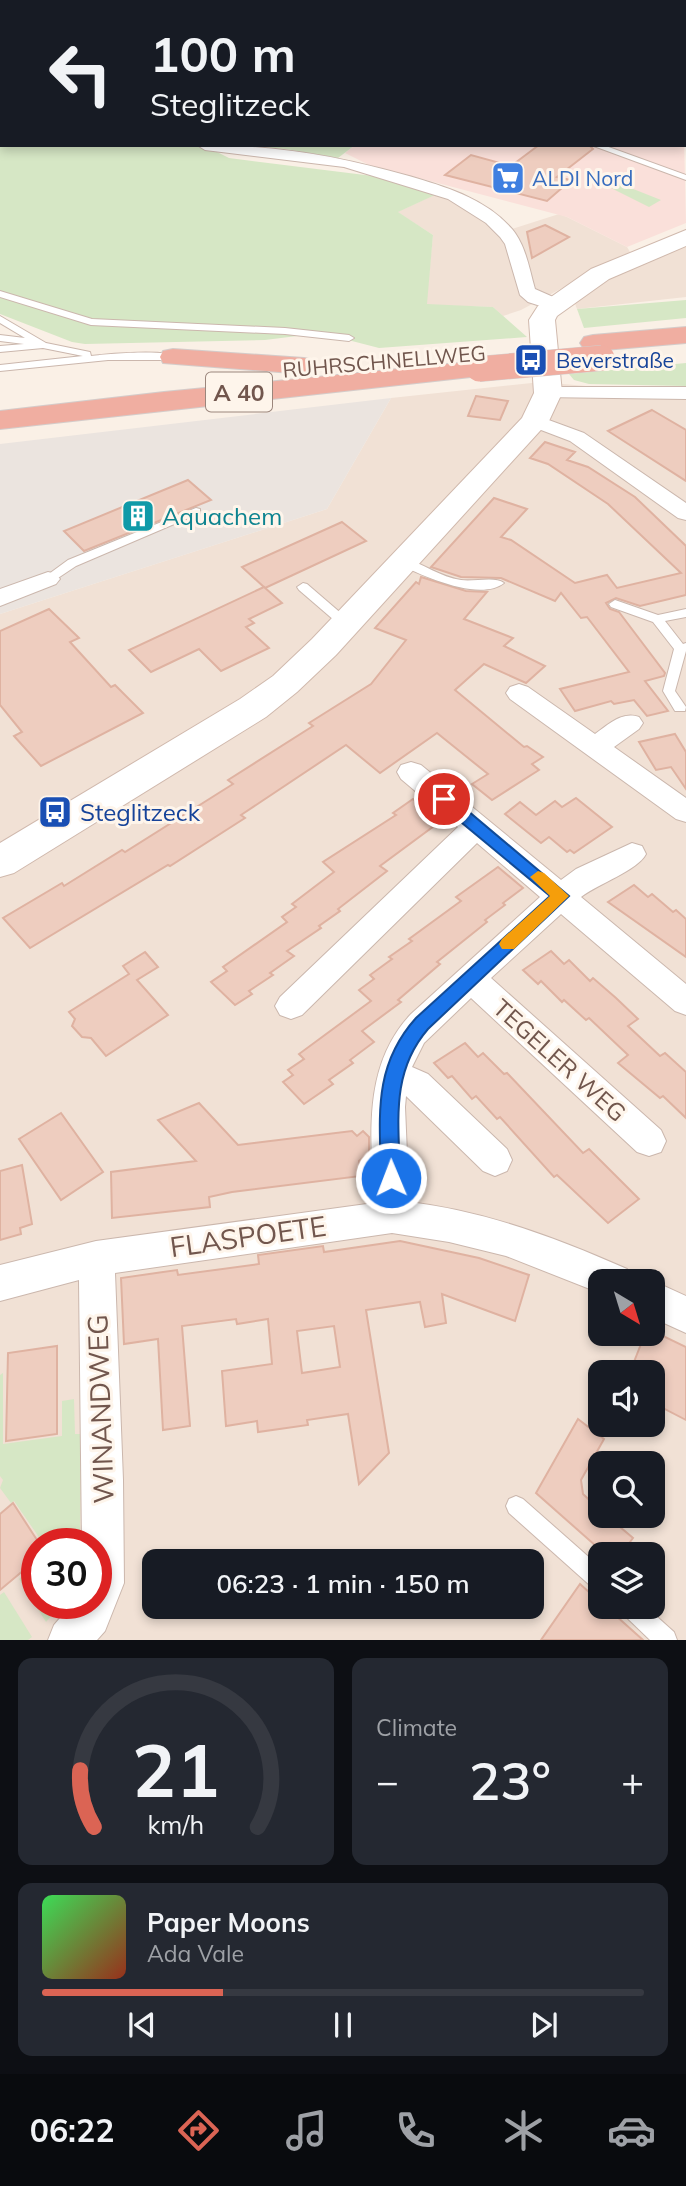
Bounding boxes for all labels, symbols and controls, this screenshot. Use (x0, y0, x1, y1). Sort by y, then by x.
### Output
text: 100 m (150, 23, 296, 84)
icon: left (35, 28, 126, 119)
text: Steglitzeck (150, 84, 310, 124)
supermarket icon: ALDI Nord (489, 159, 527, 197)
place label: ALDI Nord (532, 165, 633, 191)
street label: RUHRSCHNELLWEG (281, 339, 487, 383)
bus stop icon: Beverstraße (512, 341, 550, 379)
place label: Beverstraße (556, 347, 674, 373)
road number: A 40 (206, 372, 272, 412)
building icon: Aquachem (119, 497, 157, 535)
place label: Aquachem (162, 501, 282, 531)
pin (414, 769, 474, 829)
icon: arrive (425, 780, 463, 818)
bus stop icon: Steglitzeck (36, 793, 74, 831)
place label: Steglitzeck (80, 797, 201, 827)
street label: TEGELER WEG (487, 992, 633, 1128)
position arrow (354, 1141, 428, 1215)
street label: FLASPOETE (168, 1208, 328, 1264)
north arrow (588, 1269, 665, 1346)
map controls (588, 1269, 665, 1619)
street label: WINANDWEG (79, 1314, 121, 1504)
button: sound (588, 1360, 665, 1437)
button: search (588, 1451, 665, 1528)
speed limit sign: 30 (21, 1528, 112, 1619)
button: layers (588, 1542, 665, 1619)
text: 06:23 · 1 min · 150 m (216, 1567, 470, 1600)
text: Climate (376, 1713, 457, 1742)
text: 21 (132, 1725, 220, 1816)
text: 23° (469, 1748, 551, 1813)
text: − (376, 1757, 399, 1805)
text: + (621, 1757, 644, 1805)
text: km/h (148, 1809, 204, 1840)
text: Paper Moons (147, 1906, 310, 1939)
text: Ada Vale (147, 1939, 244, 1968)
icon: previous (123, 2006, 161, 2044)
icon: pause (324, 2006, 362, 2044)
icon: next (525, 2006, 563, 2044)
icon: directions (174, 2106, 223, 2155)
icon: music (282, 2106, 331, 2155)
icon: phone (391, 2106, 440, 2155)
icon: climate (499, 2106, 548, 2155)
icon: car (607, 2106, 656, 2155)
text: 06:22 (30, 2110, 114, 2150)

